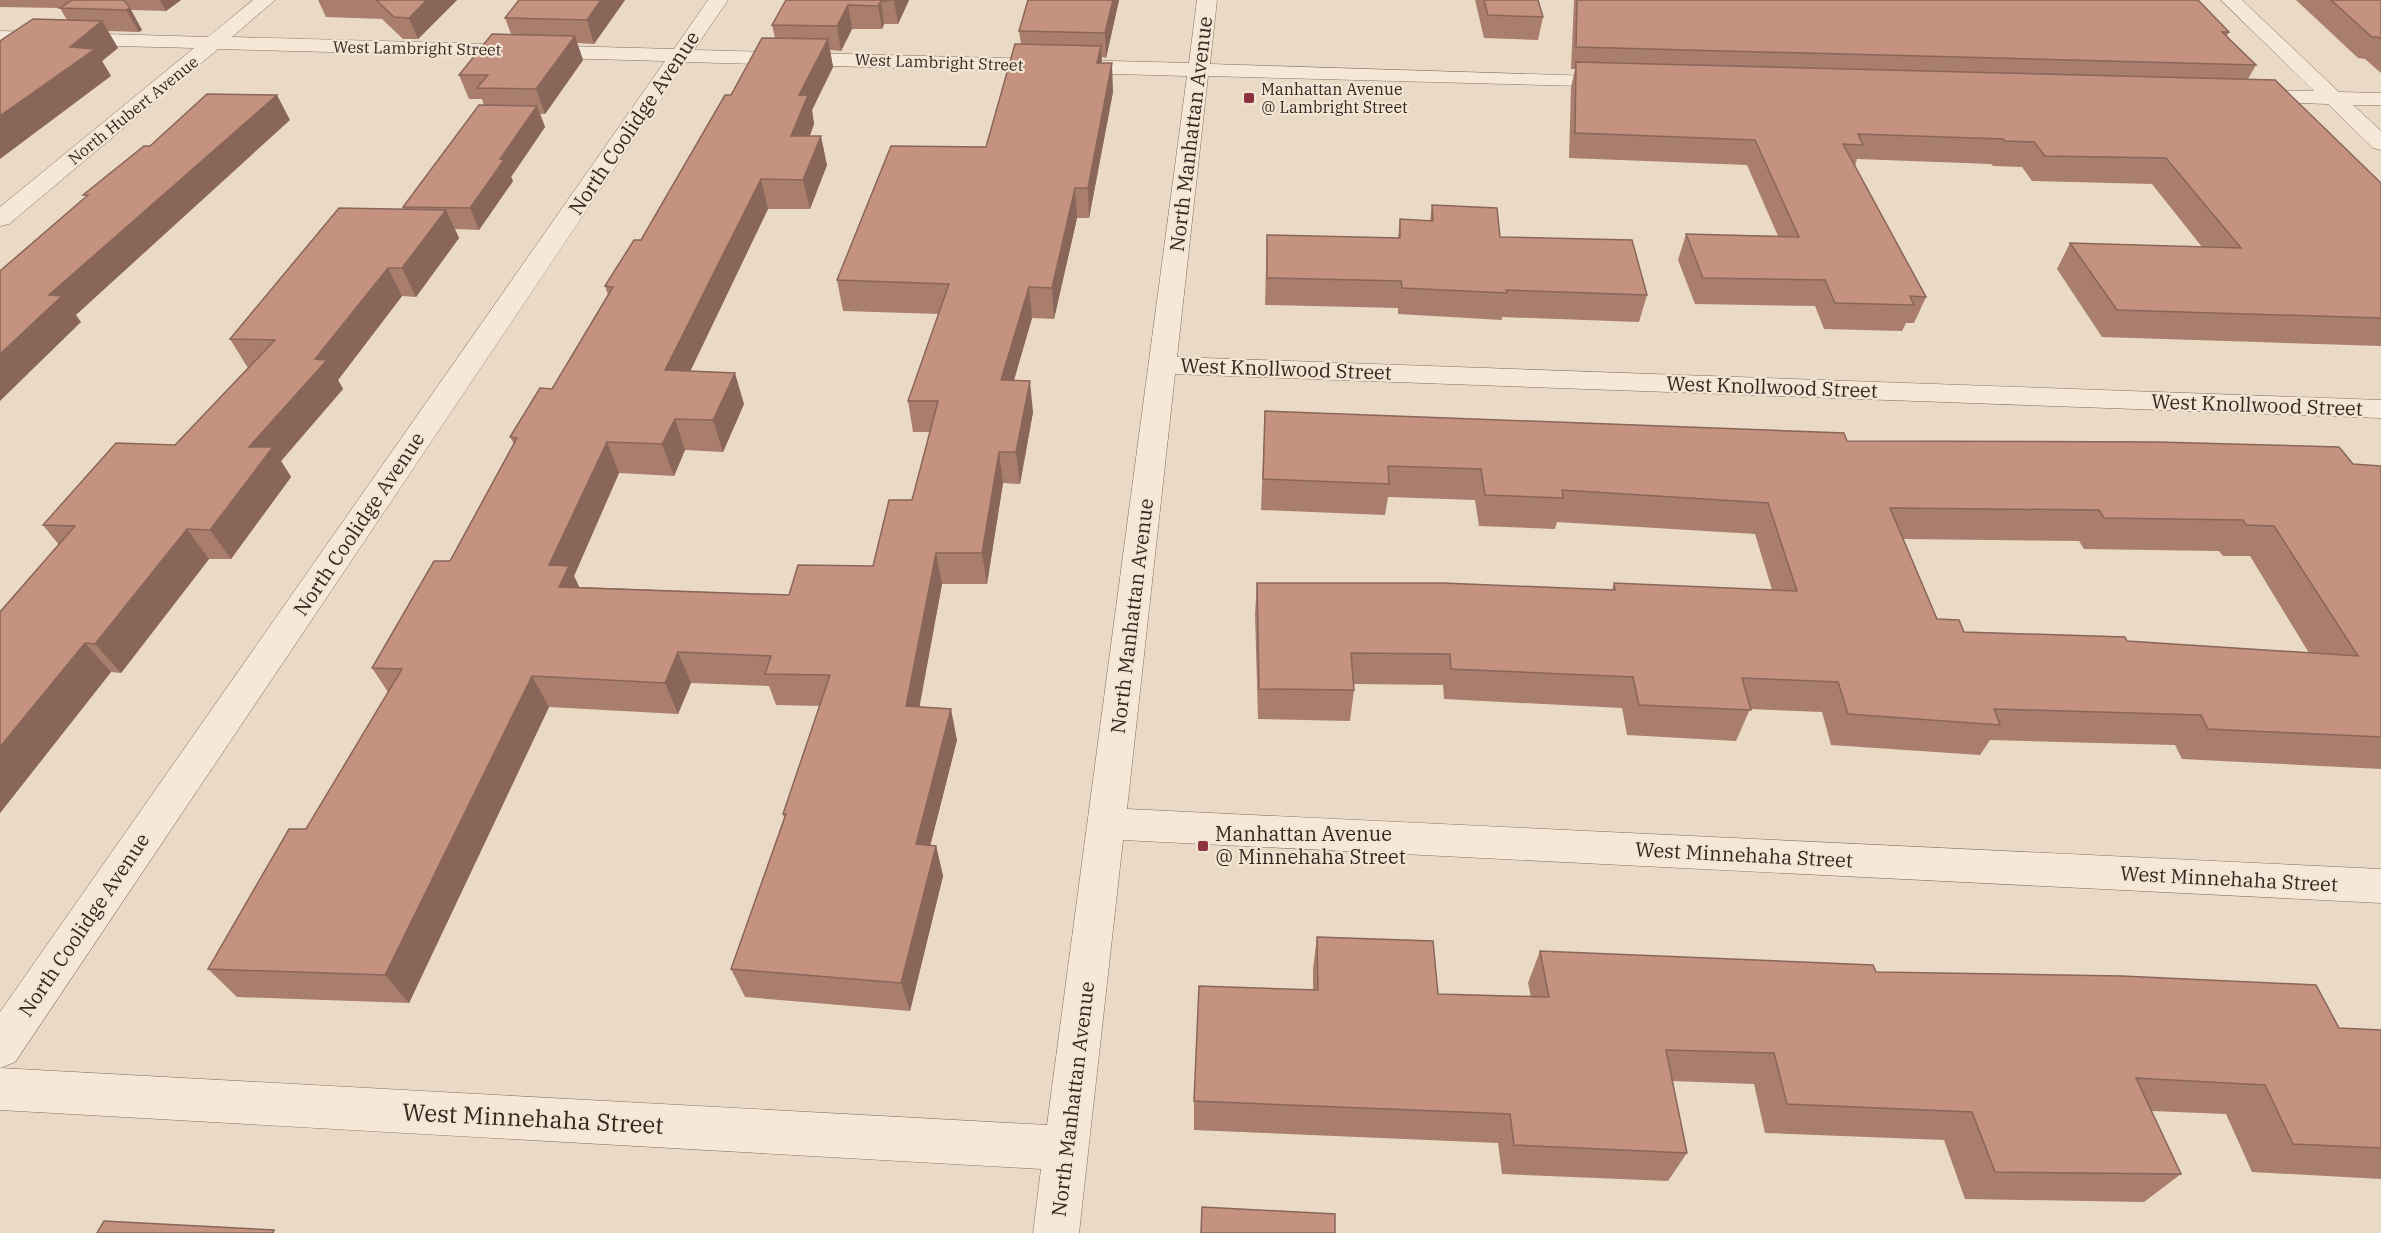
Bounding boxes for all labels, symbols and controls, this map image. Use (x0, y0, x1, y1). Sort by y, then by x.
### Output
street label: North Manhattan Avenue (1163, 15, 1218, 253)
street label: North Coolidge Avenue (562, 25, 705, 220)
street label: West Lambright Street (333, 37, 502, 59)
street label: West Lambright Street (854, 49, 1024, 75)
street label: North Hubert Avenue (64, 51, 202, 169)
place label: Manhattan Avenue @ Lambright Street (1261, 79, 1408, 117)
marker: Manhattan Avenue @ Lambright Street (1242, 91, 1256, 105)
street label: West Knollwood Street (1180, 351, 1392, 386)
street label: West Knollwood Street (1666, 369, 1878, 404)
street label: West Knollwood Street (2151, 387, 2363, 422)
street label: North Coolidge Avenue (287, 426, 430, 621)
street label: North Manhattan Avenue (1104, 497, 1159, 735)
place label: Manhattan Avenue @ Minnehaha Street (1215, 820, 1406, 870)
street label: North Coolidge Avenue (12, 827, 155, 1022)
street label: West Minnehaha Street (1634, 835, 1854, 874)
marker: Manhattan Avenue @ Minnehaha Street (1196, 839, 1210, 853)
street label: West Minnehaha Street (2119, 859, 2339, 898)
street label: North Manhattan Avenue (1045, 980, 1100, 1218)
street label: West Minnehaha Street (402, 1095, 665, 1141)

